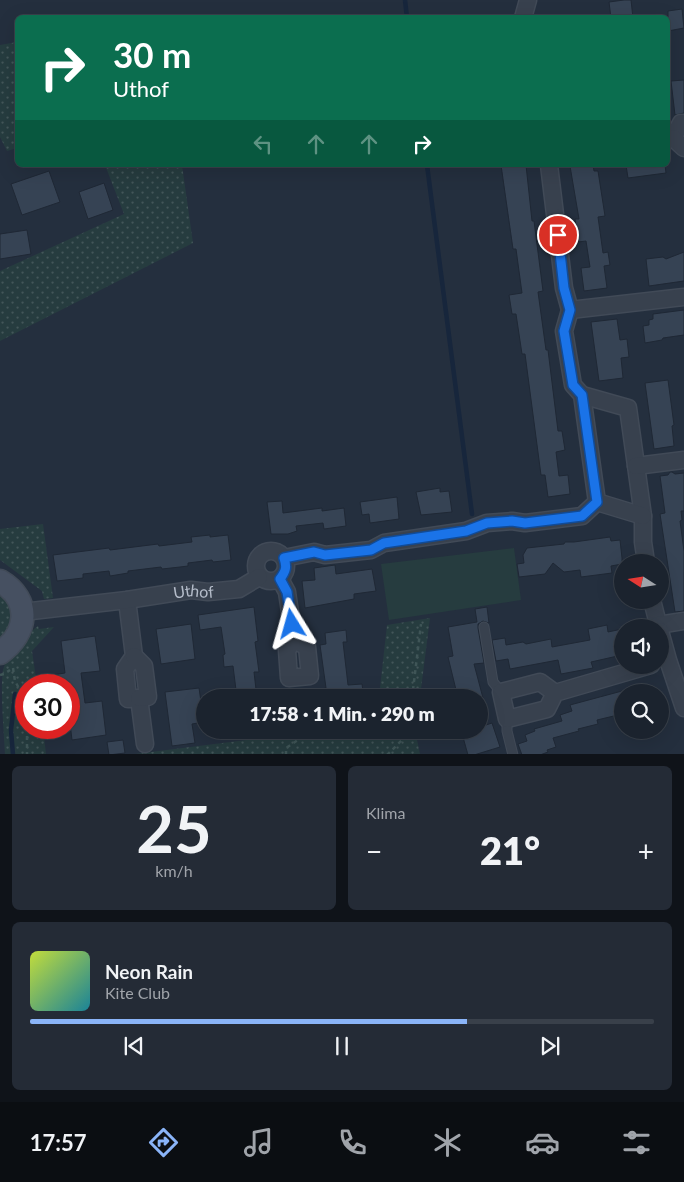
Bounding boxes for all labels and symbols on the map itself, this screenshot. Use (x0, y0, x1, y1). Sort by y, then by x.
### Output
pin (537, 214, 579, 256)
north arrow (614, 554, 669, 609)
street label: Uthof (172, 580, 215, 602)
position arrow (265, 597, 317, 649)
speed limit sign: 30 (15, 674, 80, 739)

